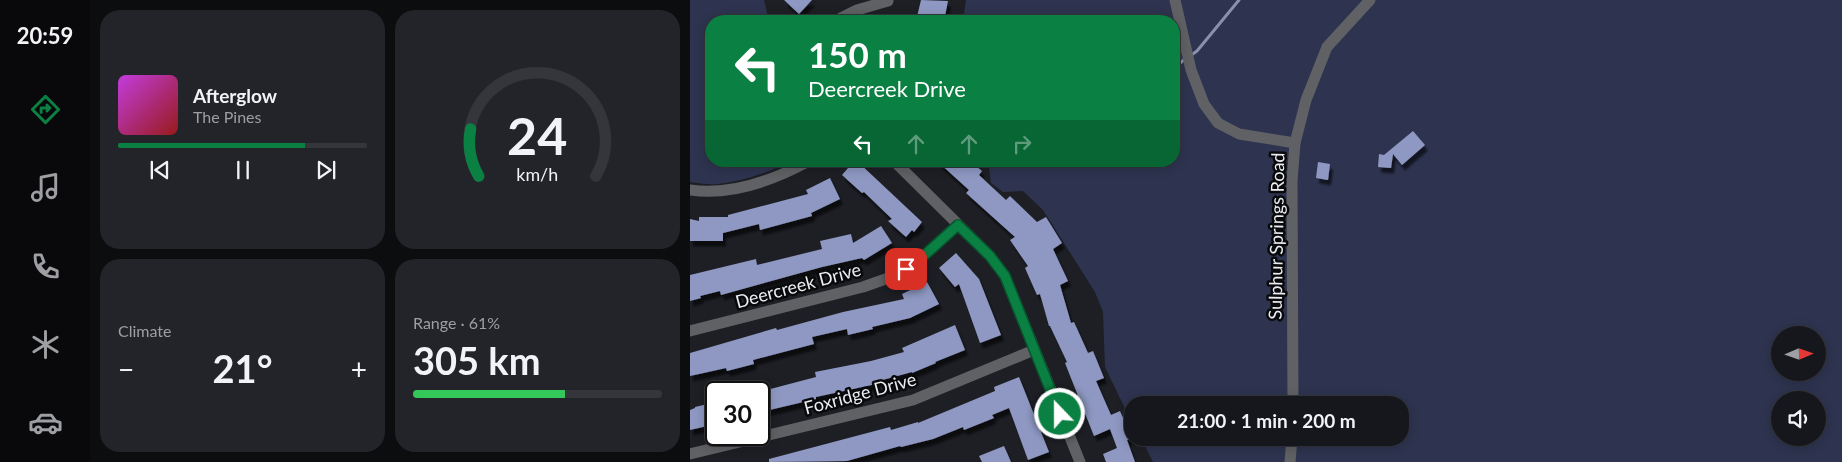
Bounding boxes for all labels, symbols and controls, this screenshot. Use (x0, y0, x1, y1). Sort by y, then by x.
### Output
text: 20:59 (17, 22, 73, 49)
text: 150 m (808, 33, 907, 75)
icon: left (725, 35, 790, 100)
text: Deercreek Drive (808, 75, 966, 102)
text: Afterglow (193, 84, 277, 107)
icon: directions (28, 92, 63, 127)
text: 24 (507, 104, 568, 166)
text: The Pines (193, 107, 262, 126)
icon: left (849, 130, 877, 158)
icon: ahead (902, 130, 930, 158)
icon: ahead (955, 130, 983, 158)
icon: right (1008, 130, 1036, 158)
street label: Sulphur Springs Road (1264, 152, 1288, 320)
icon: previous (146, 156, 174, 184)
icon: pause (229, 156, 257, 184)
icon: next (312, 156, 340, 184)
text: km/h (517, 163, 558, 185)
icon: music (28, 170, 63, 205)
pin (885, 248, 927, 290)
icon: phone (28, 249, 63, 284)
icon: arrive (892, 255, 920, 283)
street label: Deercreek Drive (733, 258, 863, 312)
text: Range · 61% (413, 313, 500, 332)
text: Climate (118, 321, 171, 340)
north arrow (1771, 326, 1826, 381)
map controls (1771, 326, 1826, 446)
icon: climate (28, 327, 63, 362)
text: 305 km (413, 337, 541, 383)
text: 21° (213, 345, 272, 391)
text: − (118, 352, 134, 386)
text: + (351, 352, 367, 386)
street label: Foxridge Drive (801, 367, 919, 419)
speed limit sign: 30 (705, 381, 770, 446)
position arrow (1033, 387, 1085, 439)
button: sound (1771, 391, 1826, 446)
icon: car (28, 405, 63, 440)
text: 21:00 · 1 min · 200 m (1177, 409, 1356, 432)

